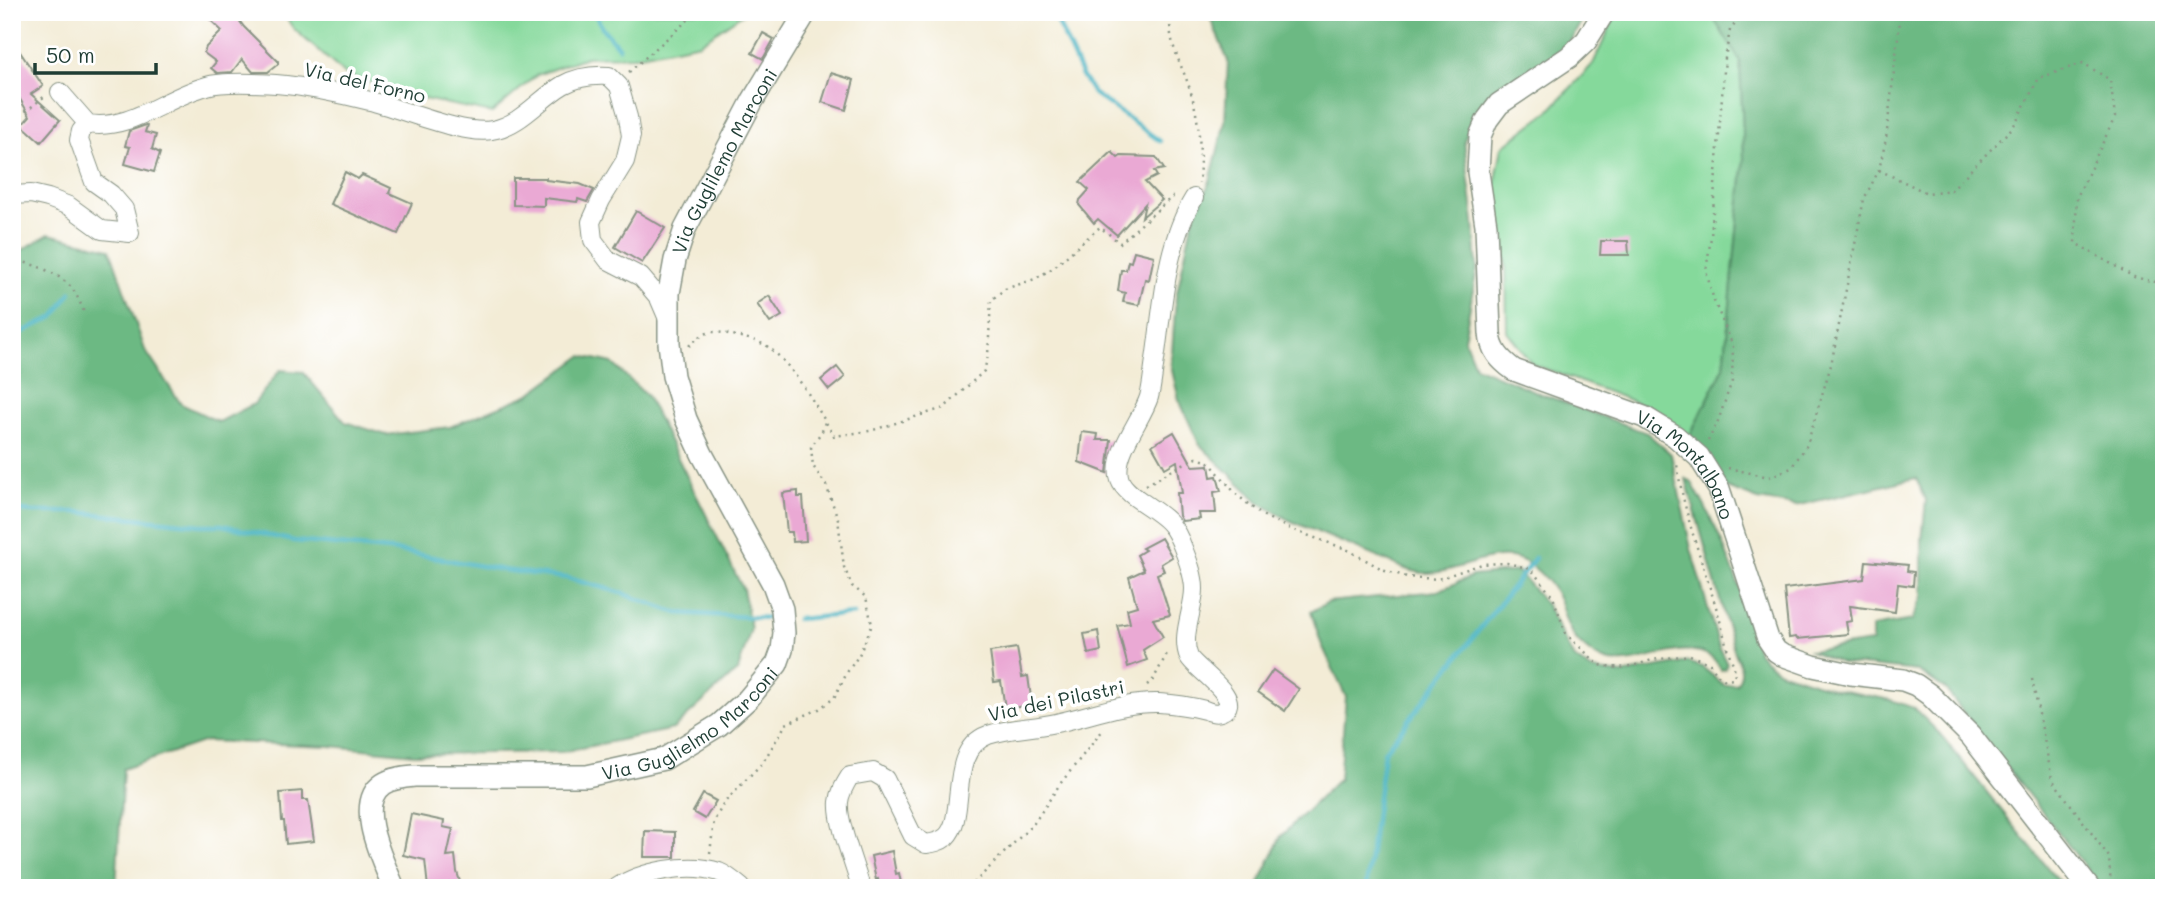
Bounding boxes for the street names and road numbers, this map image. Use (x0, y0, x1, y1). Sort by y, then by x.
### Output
street label: Via del Forno (302, 56, 428, 108)
street label: Via Guglilemo Marconi (665, 63, 782, 257)
street label: Via Montalbano (1633, 403, 1740, 522)
street label: Via Guglielmo Marconi (599, 661, 783, 785)
street label: Via dei Pilastri (986, 673, 1126, 727)

